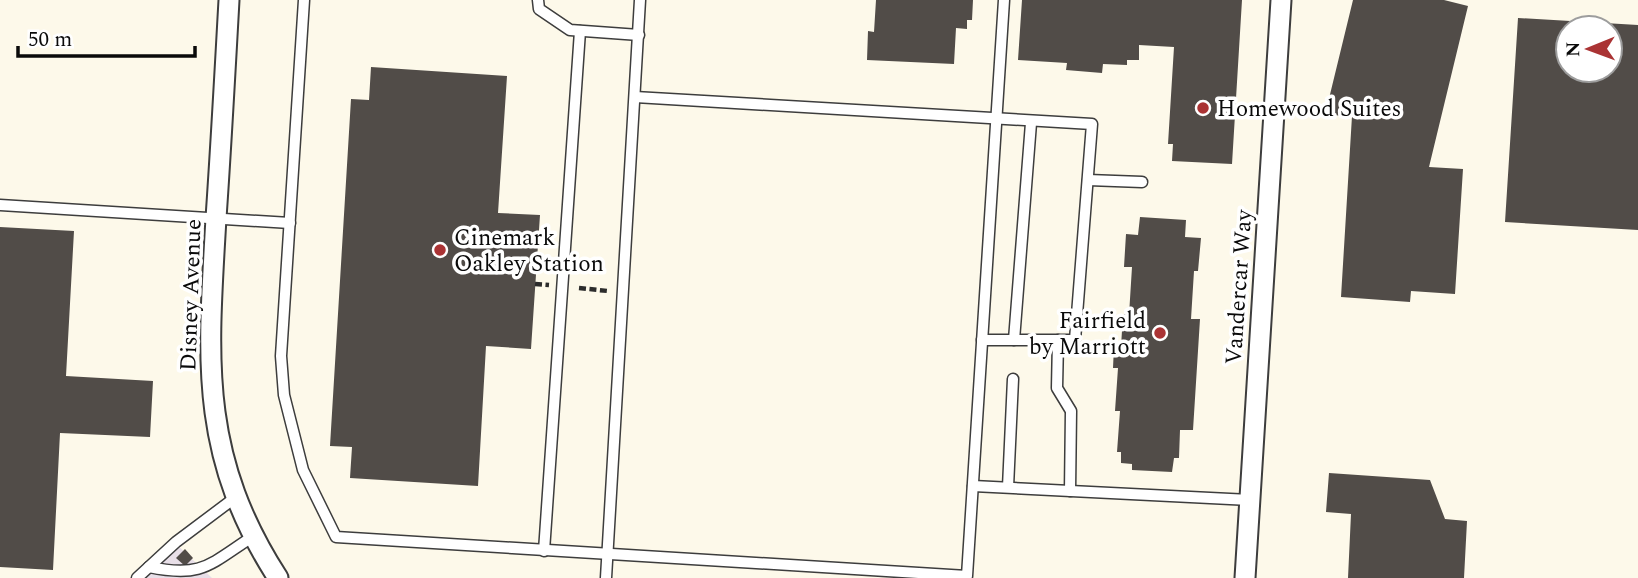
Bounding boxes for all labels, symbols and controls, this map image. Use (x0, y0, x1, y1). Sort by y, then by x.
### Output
scale bar (18, 14, 194, 58)
north arrow (1554, 14, 1624, 84)
text: 50 m (28, 24, 72, 56)
text: N (1559, 41, 1588, 57)
place label: Homewood Suites (1217, 92, 1401, 127)
marker: Homewood Suites (1195, 100, 1211, 116)
street label: Vandercar Way (1217, 208, 1262, 366)
street label: Disney Avenue (171, 218, 212, 372)
place label: Cinemark Oakley Station (454, 221, 604, 282)
marker: Cinemark Oakley Station (432, 242, 448, 258)
place label: Fairfield by Marriott (1029, 304, 1146, 365)
marker: Fairfield by Marriott (1152, 325, 1168, 341)

